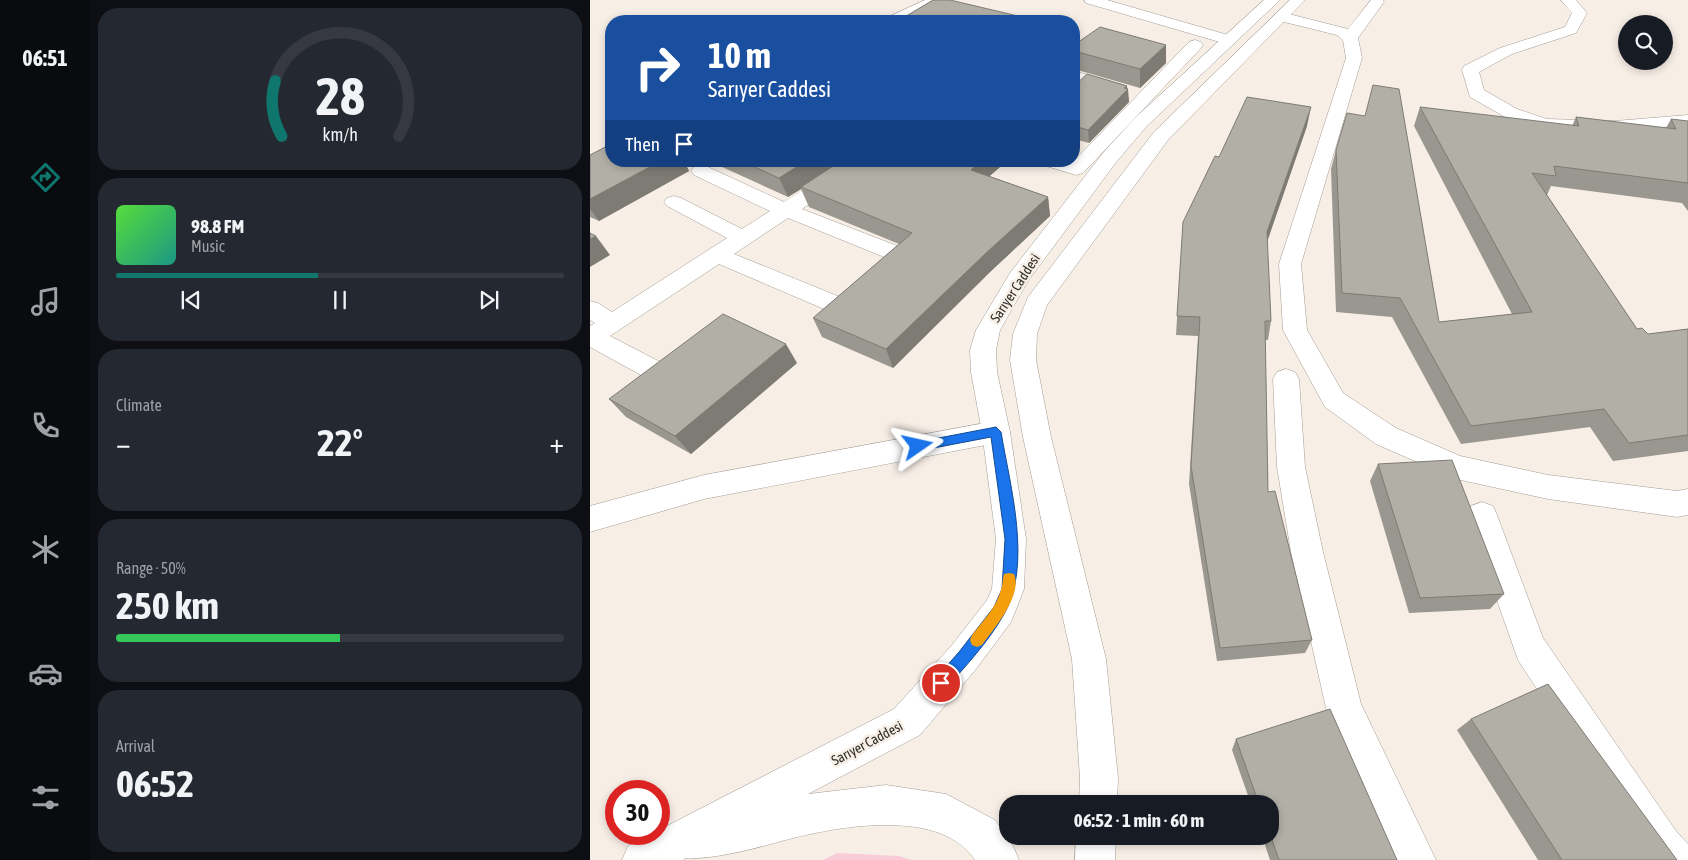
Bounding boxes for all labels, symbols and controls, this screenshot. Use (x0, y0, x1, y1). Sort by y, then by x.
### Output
map controls (1618, 15, 1673, 70)
button: search (1618, 15, 1673, 70)
icon: right (625, 35, 690, 100)
text: 10 m (708, 35, 771, 75)
text: 06:51 (22, 45, 68, 71)
text: 28 (316, 66, 364, 126)
text: Sarıyer Caddesi (708, 76, 831, 102)
text: km/h (322, 124, 358, 145)
icon: arrive (670, 130, 698, 158)
text: Then (625, 133, 660, 155)
icon: directions (28, 160, 63, 195)
text: 98.8 FM (191, 215, 244, 237)
text: Music (191, 237, 225, 255)
street label: Sarıyer Caddesi (987, 251, 1043, 325)
icon: music (28, 284, 63, 319)
icon: previous (177, 286, 205, 314)
icon: pause (326, 286, 354, 314)
icon: next (475, 286, 503, 314)
text: Climate (116, 396, 162, 414)
icon: phone (28, 408, 63, 443)
position arrow (891, 419, 943, 471)
text: 22° (317, 421, 363, 464)
text: − (116, 427, 131, 459)
text: + (549, 427, 564, 459)
icon: climate (28, 532, 63, 567)
text: Range · 50% (116, 559, 186, 577)
text: 250 km (116, 584, 219, 627)
icon: car (28, 656, 63, 691)
pin (920, 662, 962, 704)
icon: arrive (927, 669, 955, 697)
street label: Sarıyer Caddesi (829, 718, 905, 768)
text: Arrival (116, 737, 155, 755)
text: 06:52 (116, 762, 194, 805)
icon: filters (28, 780, 63, 815)
speed limit sign: 30 (605, 780, 670, 845)
text: 06:52 · 1 min · 60 m (1074, 809, 1204, 831)

